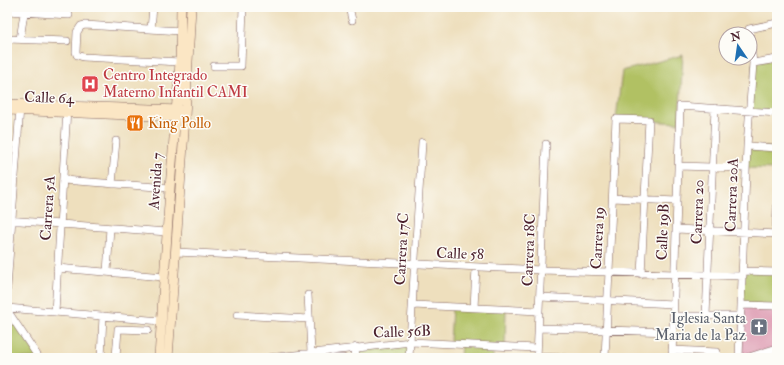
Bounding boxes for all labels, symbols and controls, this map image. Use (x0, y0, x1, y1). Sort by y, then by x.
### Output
north arrow (718, 26, 758, 66)
text: N (729, 29, 743, 44)
place label: Centro Integrado Materno Infantil CAMI (103, 66, 248, 102)
hospital icon: Centro Integrado Materno Infantil CAMI (80, 74, 100, 94)
street label: Calle 64 (24, 88, 75, 108)
restaurant icon: King Pollo (125, 113, 145, 133)
place label: King Pollo (148, 114, 211, 133)
street label: Avenida 7 (144, 152, 167, 211)
street label: Carrera 20A (721, 157, 743, 232)
street label: Carrera 5A (36, 174, 60, 241)
street label: Carrera 20 (687, 179, 709, 245)
street label: Calle 19B (653, 203, 673, 261)
street label: Carrera 19 (587, 206, 609, 270)
street label: Carrera 17C (391, 212, 413, 286)
street label: Carrera 18C (518, 213, 540, 287)
street label: Calle 58 (436, 244, 484, 264)
place label: Iglesia Santa Maria de la Paz (655, 309, 747, 345)
church icon: Iglesia Santa Maria de la Paz (749, 317, 769, 337)
street label: Calle 56B (373, 321, 431, 343)

